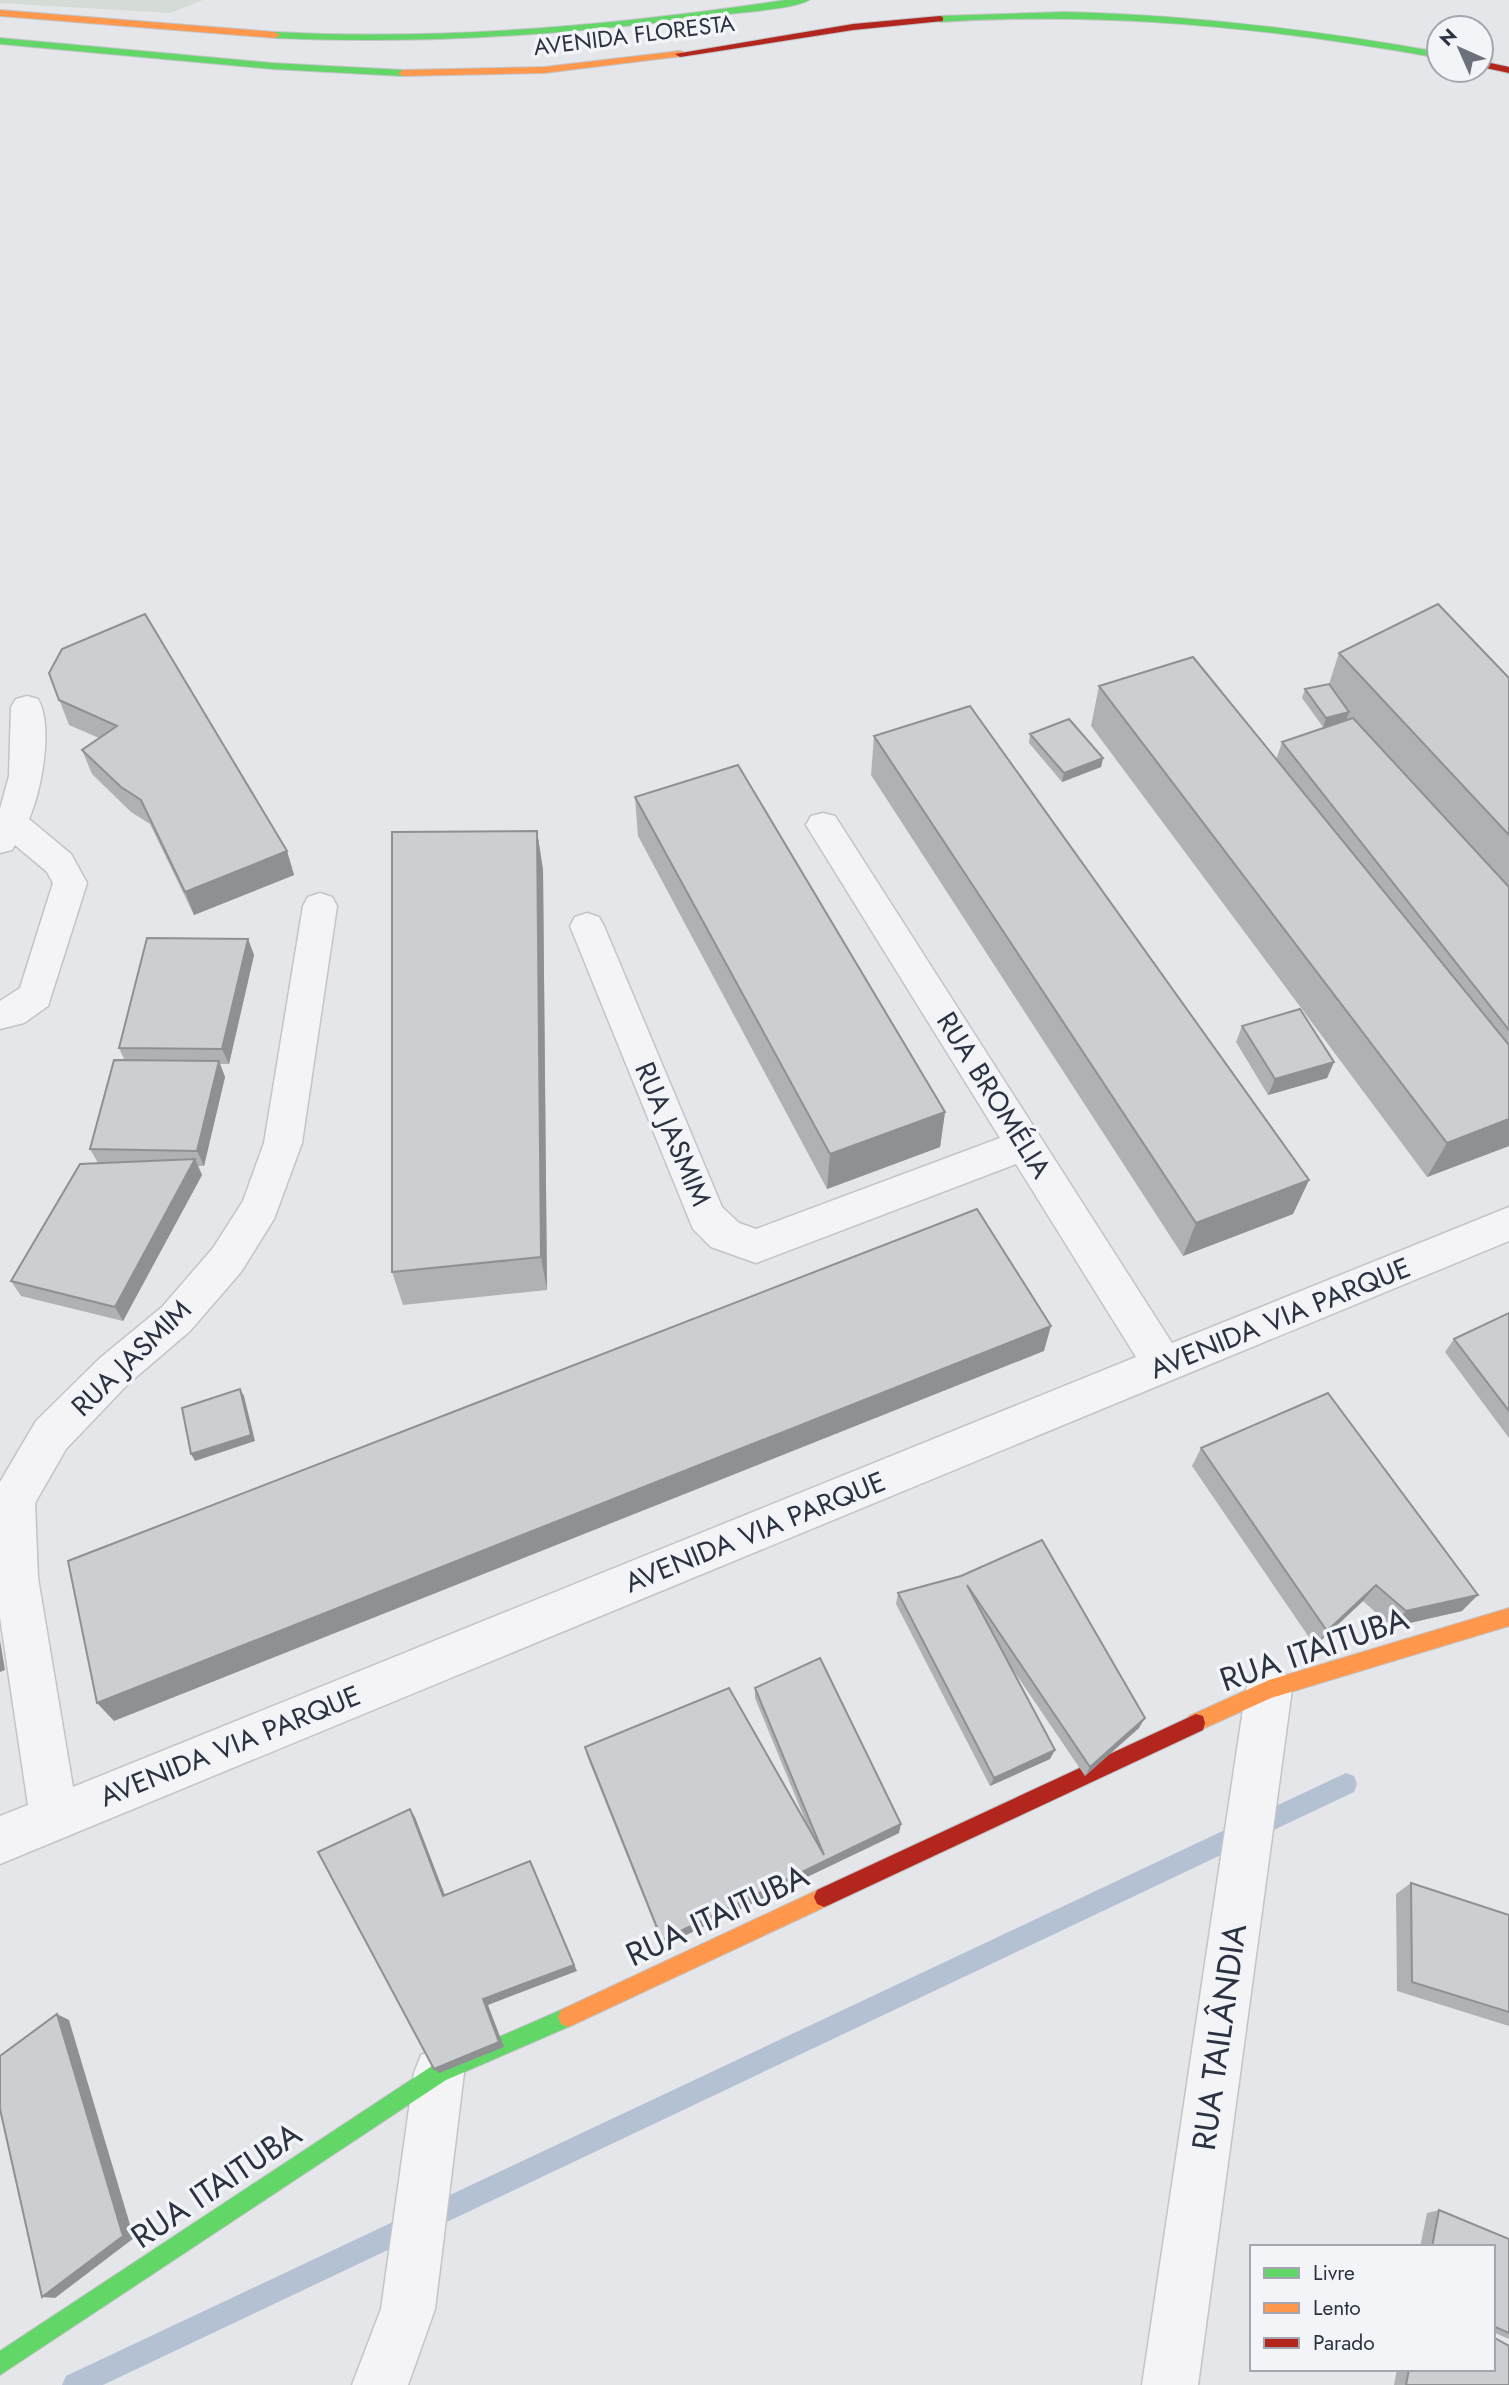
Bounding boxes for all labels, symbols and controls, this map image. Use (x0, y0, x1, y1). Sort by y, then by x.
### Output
street label: AVENIDA FLORESTA (532, 6, 737, 64)
north arrow (1425, 14, 1495, 84)
text: N (1433, 22, 1463, 52)
street label: RUA BROMÉLIA (926, 1004, 1062, 1187)
street label: RUA JASMIM (624, 1056, 722, 1212)
street label: AVENIDA VIA PARQUE (1143, 1247, 1417, 1389)
street label: RUA JASMIM (62, 1290, 200, 1426)
street label: AVENIDA VIA PARQUE (618, 1461, 892, 1603)
street label: RUA ITAITUBA (1213, 1595, 1415, 1703)
street label: AVENIDA VIA PARQUE (93, 1675, 367, 1817)
street label: RUA ITAITUBA (618, 1852, 816, 1978)
street label: RUA TAILÂNDIA (1180, 1921, 1258, 2153)
street label: RUA ITAITUBA (121, 2110, 311, 2259)
legend (1250, 2245, 1495, 2371)
text: Livre (1313, 2258, 1355, 2288)
text: Lento (1313, 2293, 1361, 2323)
text: Parado (1313, 2328, 1375, 2358)

